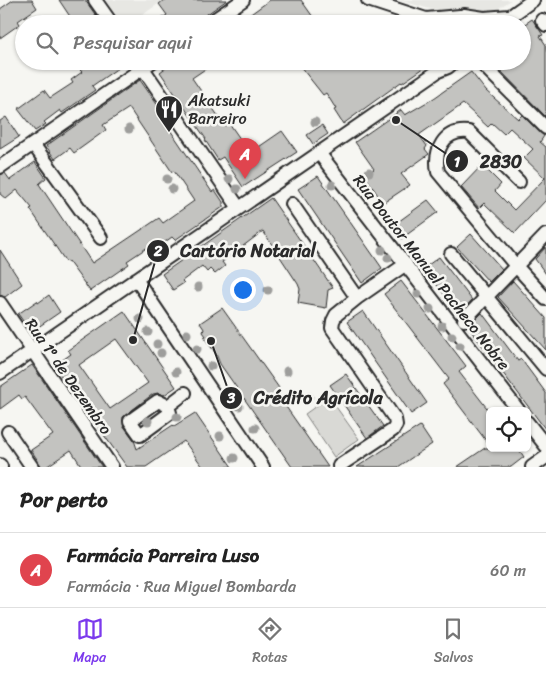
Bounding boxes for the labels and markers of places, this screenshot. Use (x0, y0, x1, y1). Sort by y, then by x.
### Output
place label: Akatsuki Barreiro (187, 86, 251, 133)
restaurant icon: Akatsuki Barreiro (154, 94, 184, 133)
pin: A (229, 138, 261, 179)
callout: 2830 (445, 145, 532, 178)
callout: Cartório Notarial (146, 234, 326, 267)
callout: Crédito Agrícola (218, 382, 392, 415)

